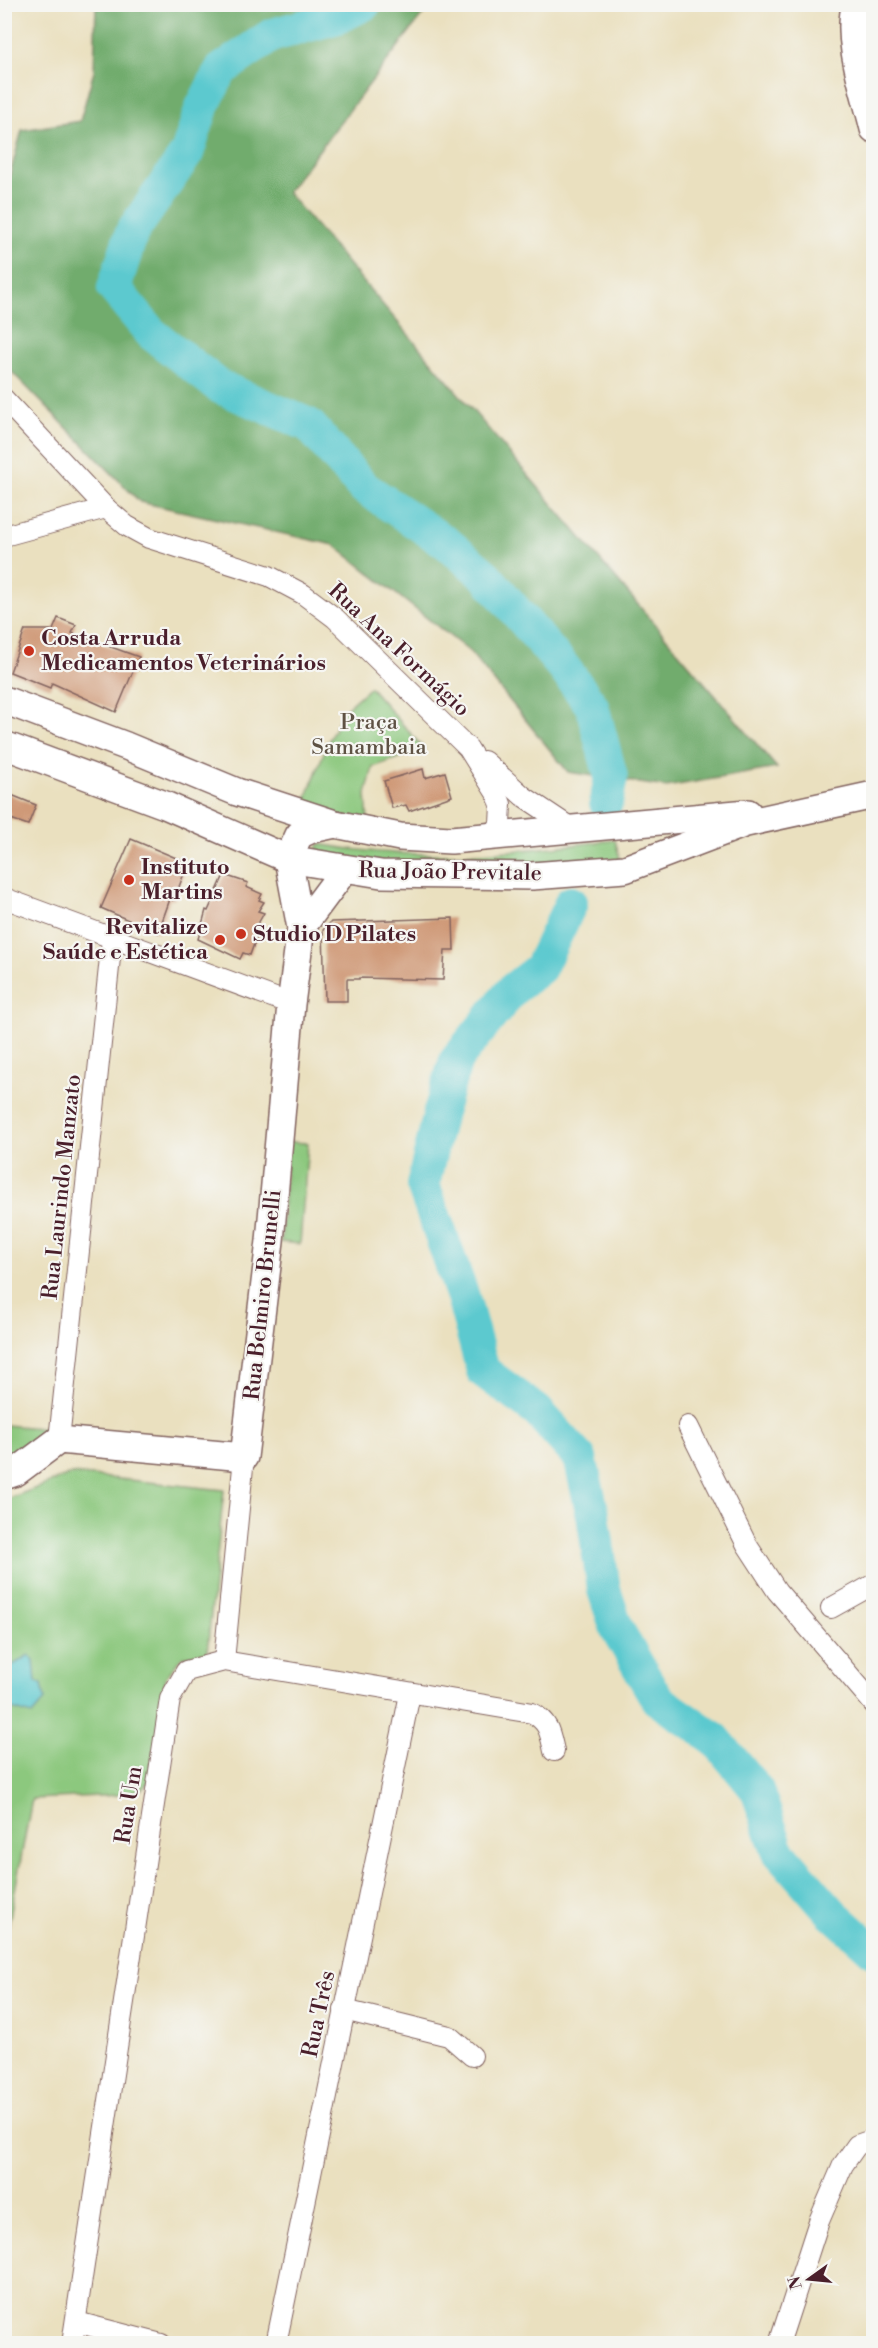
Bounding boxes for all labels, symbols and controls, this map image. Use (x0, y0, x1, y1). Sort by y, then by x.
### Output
street label: Rua Ana Formágio (323, 577, 475, 723)
place label: Costa Arruda Medicamentos Veterinários (41, 625, 326, 677)
marker: Costa Arruda Medicamentos Veterinários (22, 644, 36, 658)
park label: Praça Samambaia (311, 709, 428, 761)
place label: Instituto Martins (141, 854, 230, 906)
street label: Rua João Previtale (358, 857, 542, 887)
marker: Instituto Martins (122, 873, 136, 887)
place label: Revitalize Saúde e Estética (43, 914, 209, 966)
place label: Studio D Pilates (253, 921, 416, 948)
marker: Studio D Pilates (234, 927, 248, 941)
marker: Revitalize Saúde e Estética (213, 933, 227, 947)
street label: Rua Laurindo Manzato (37, 1073, 87, 1301)
street label: Rua Belmiro Brunelli (239, 1188, 287, 1402)
street label: Rua Um (110, 1764, 148, 1846)
street label: Rua Três (297, 1968, 341, 2060)
north arrow (779, 2249, 839, 2309)
text: N (784, 2274, 807, 2291)

